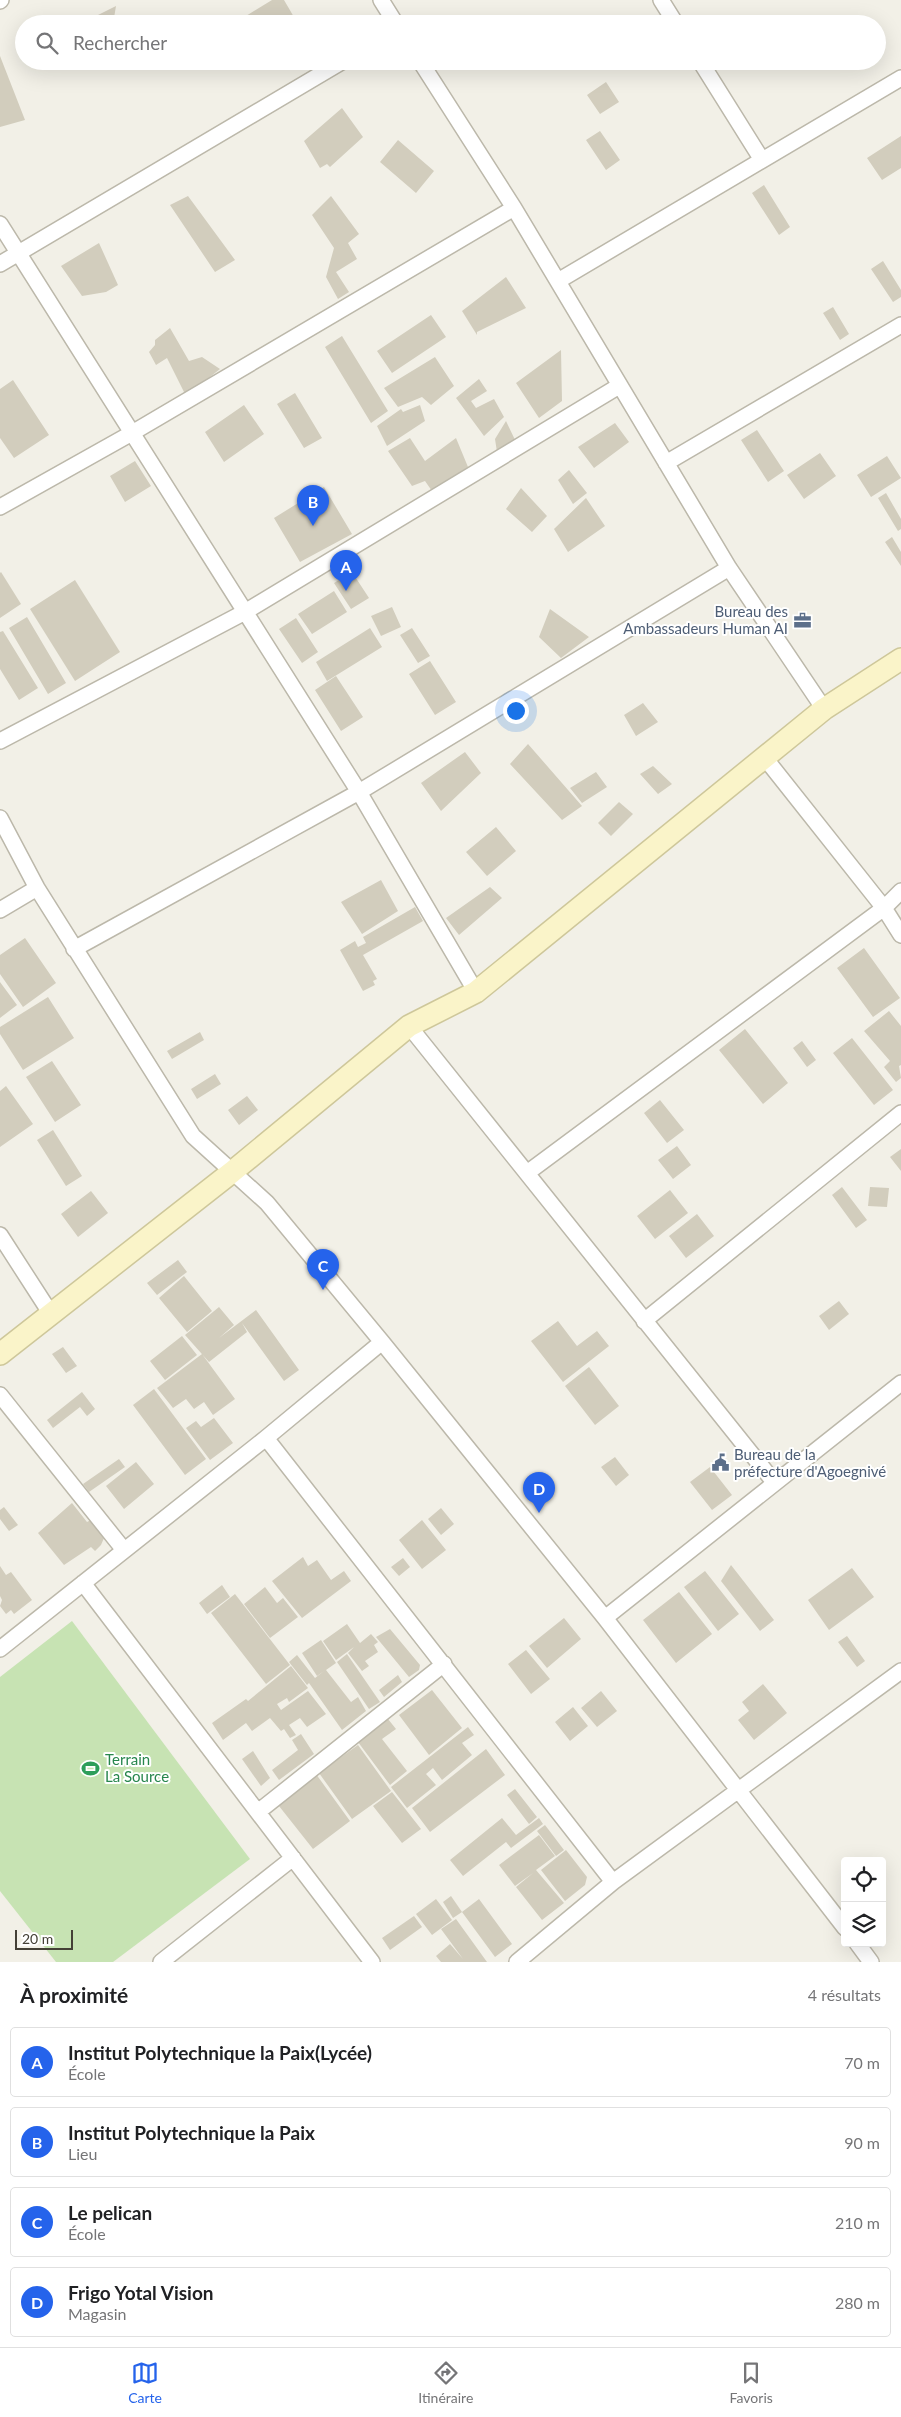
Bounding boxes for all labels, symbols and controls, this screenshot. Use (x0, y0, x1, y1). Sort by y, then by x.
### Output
search box (15, 15, 886, 70)
icon: search (33, 29, 61, 57)
text: Rechercher (73, 31, 167, 54)
pin: B (297, 485, 329, 526)
pin: A (330, 550, 362, 591)
place label: Bureau des Ambassadeurs Human AI (623, 602, 788, 637)
office icon: Bureau des Ambassadeurs Human AI (792, 610, 812, 630)
your location (503, 698, 529, 724)
pin: C (307, 1249, 339, 1290)
place label: Bureau de la préfecture d'Agoegnivé (734, 1445, 886, 1480)
public building icon: Bureau de la préfecture d'Agoegnivé (710, 1453, 730, 1473)
pin: D (523, 1472, 555, 1513)
place label: Terrain La Source (105, 1750, 169, 1785)
sports icon: Terrain La Source (81, 1758, 101, 1778)
map controls (841, 1857, 886, 1947)
button: locate (841, 1857, 886, 1902)
button: layers (841, 1902, 886, 1947)
scale bar (15, 1927, 72, 1950)
text: 20 m (22, 1930, 53, 1947)
text: À proximité (20, 1982, 128, 2007)
text: 4 résultats (808, 1985, 881, 2004)
text: Institut Polytechnique la Paix(Lycée) (68, 2041, 372, 2064)
text: A (31, 2053, 43, 2072)
text: 70 m (844, 2053, 880, 2072)
text: École (68, 2064, 106, 2083)
text: Institut Polytechnique la Paix (68, 2121, 315, 2144)
text: B (32, 2133, 42, 2152)
text: 90 m (844, 2133, 880, 2152)
text: Lieu (68, 2144, 97, 2163)
text: Le pelican (68, 2201, 152, 2224)
text: C (32, 2213, 42, 2232)
text: 210 m (835, 2213, 880, 2232)
text: École (68, 2224, 106, 2243)
text: Frigo Yotal Vision (68, 2281, 214, 2304)
text: D (31, 2293, 43, 2312)
text: 280 m (835, 2293, 880, 2312)
text: Magasin (68, 2304, 127, 2323)
tab: Carte (128, 2359, 162, 2406)
tab: Itinéraire (418, 2359, 473, 2406)
tab: Favoris (730, 2359, 773, 2406)

